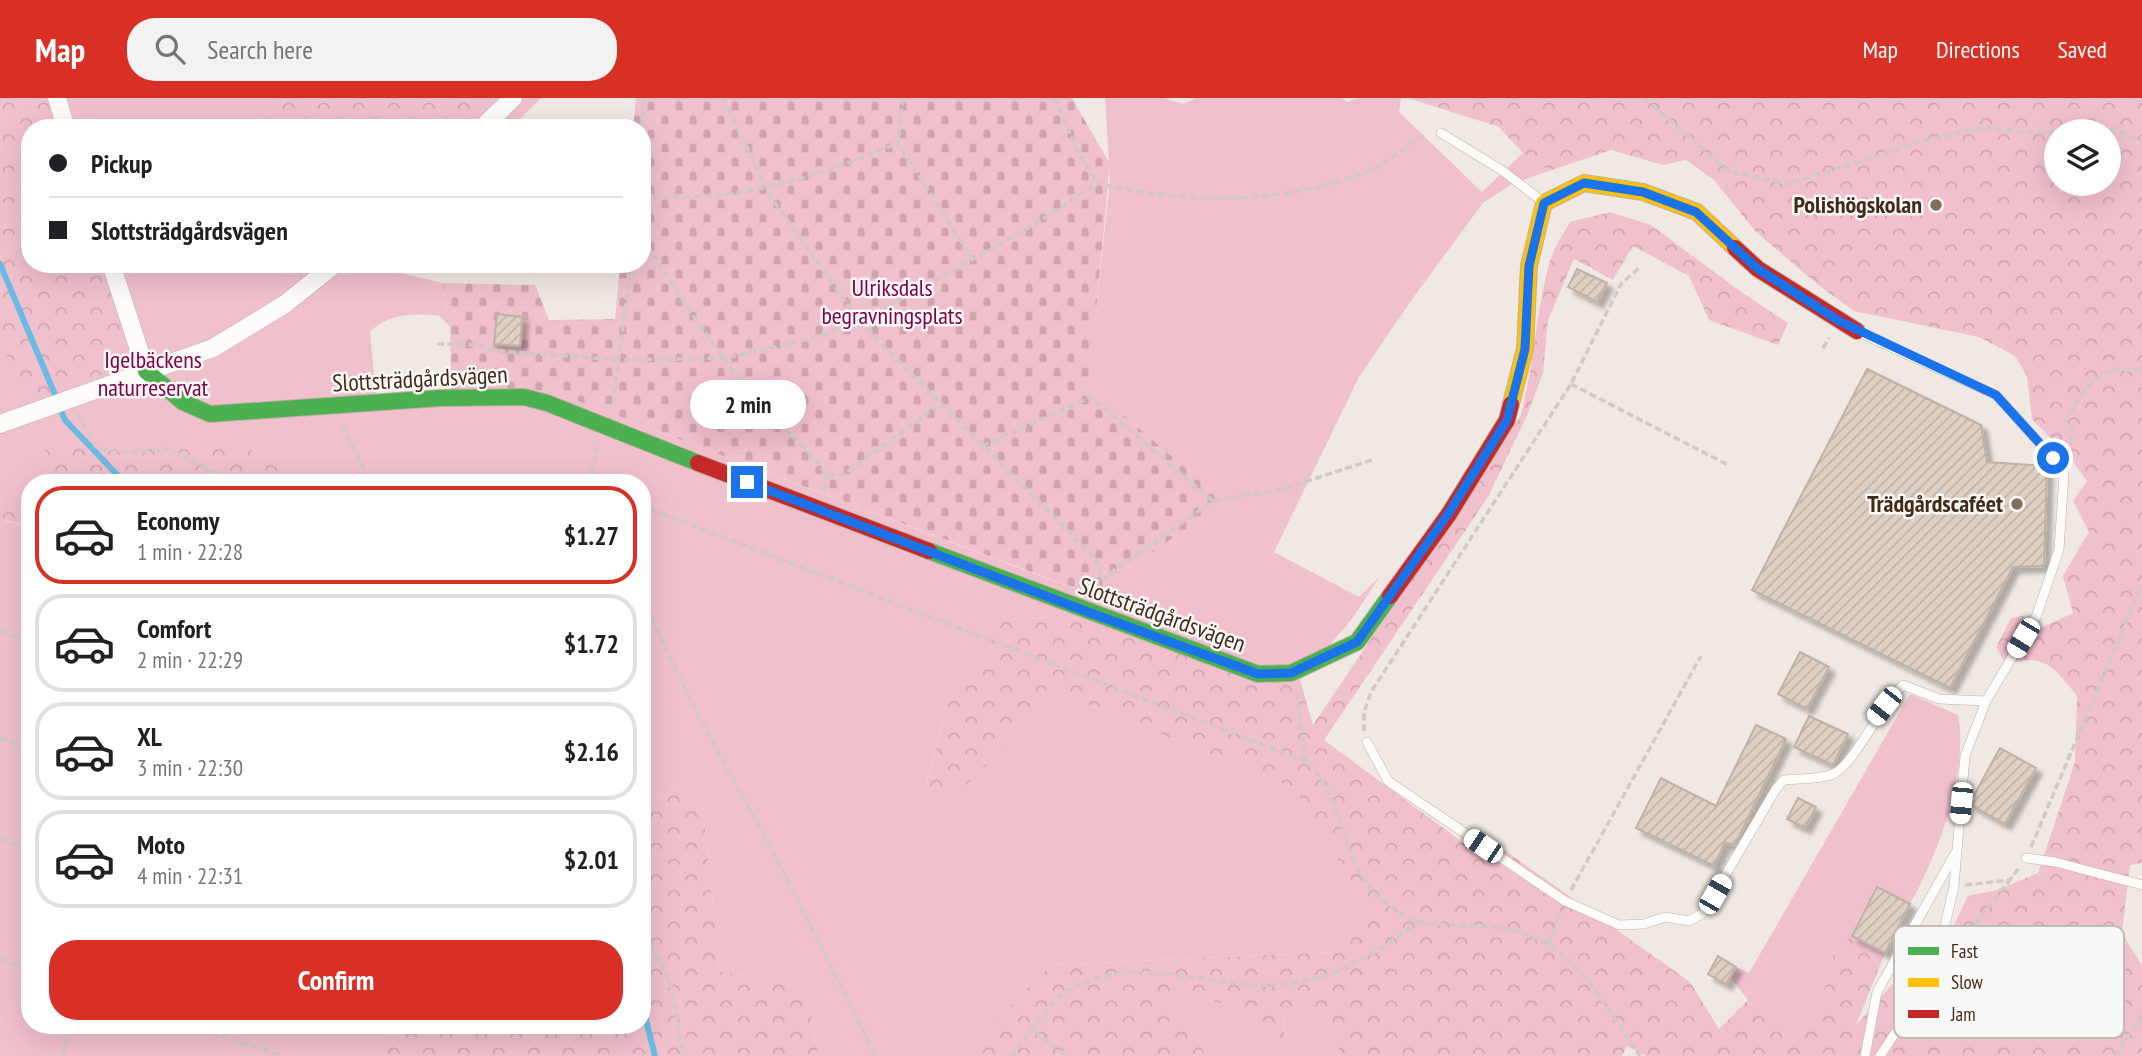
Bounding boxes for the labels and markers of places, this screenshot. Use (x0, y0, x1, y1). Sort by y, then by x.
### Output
place label: Polishögskolan (1794, 189, 1922, 220)
marker: Polishögskolan (1928, 197, 1944, 213)
place label: Trädgårdscaféet (1867, 488, 2003, 519)
marker: Trädgårdscaféet (2009, 496, 2025, 512)

